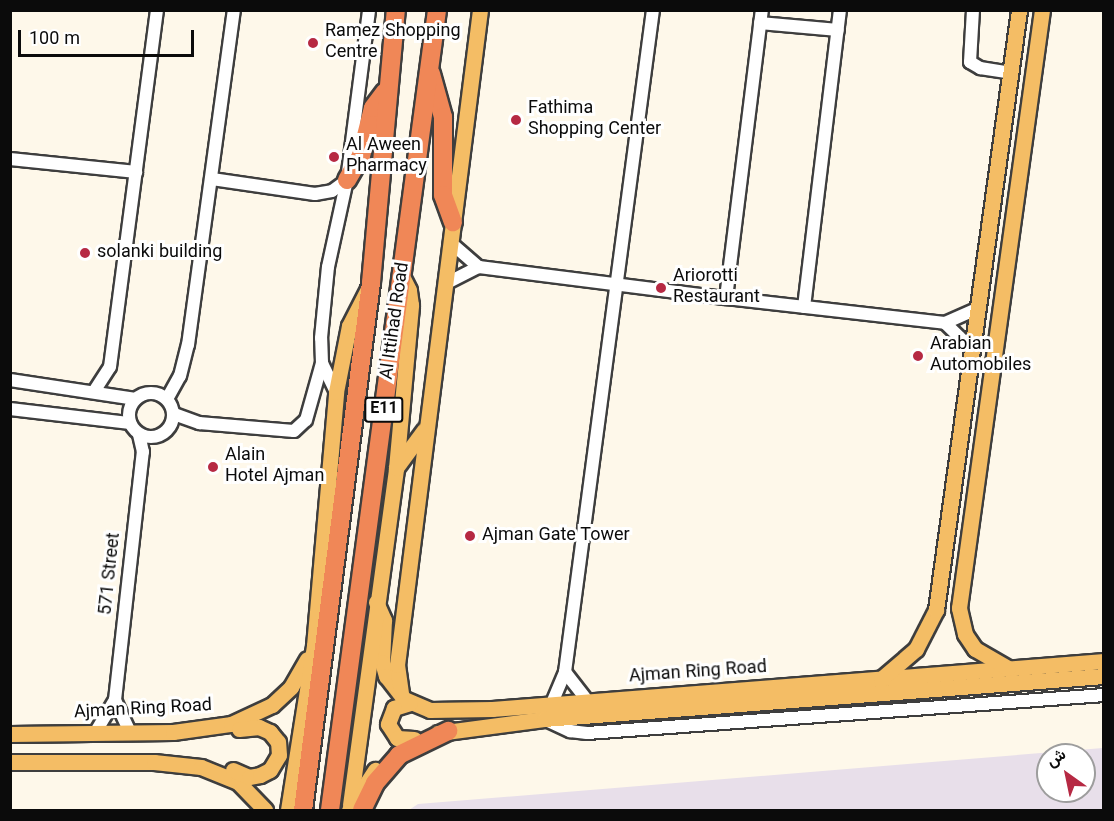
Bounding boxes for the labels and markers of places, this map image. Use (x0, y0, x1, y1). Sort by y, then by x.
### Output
place label: Ramez Shopping Centre (325, 22, 460, 64)
marker: Ramez Shopping Centre (306, 36, 320, 50)
place label: Fathima Shopping Center (528, 99, 661, 142)
marker: Fathima Shopping Center (509, 113, 523, 127)
place label: Al Aween Pharmacy (346, 136, 427, 178)
marker: Al Aween Pharmacy (327, 150, 341, 164)
place label: solanki building (97, 242, 222, 264)
marker: solanki building (78, 246, 92, 260)
place label: Ariorotti Restaurant (673, 267, 760, 310)
marker: Ariorotti Restaurant (654, 281, 668, 295)
place label: Arabian Automobiles (930, 335, 1031, 378)
marker: Arabian Automobiles (911, 349, 925, 363)
place label: Alain Hotel Ajman (225, 446, 324, 488)
marker: Alain Hotel Ajman (206, 460, 220, 474)
place label: Ajman Gate Tower (482, 525, 630, 547)
marker: Ajman Gate Tower (463, 529, 477, 543)

